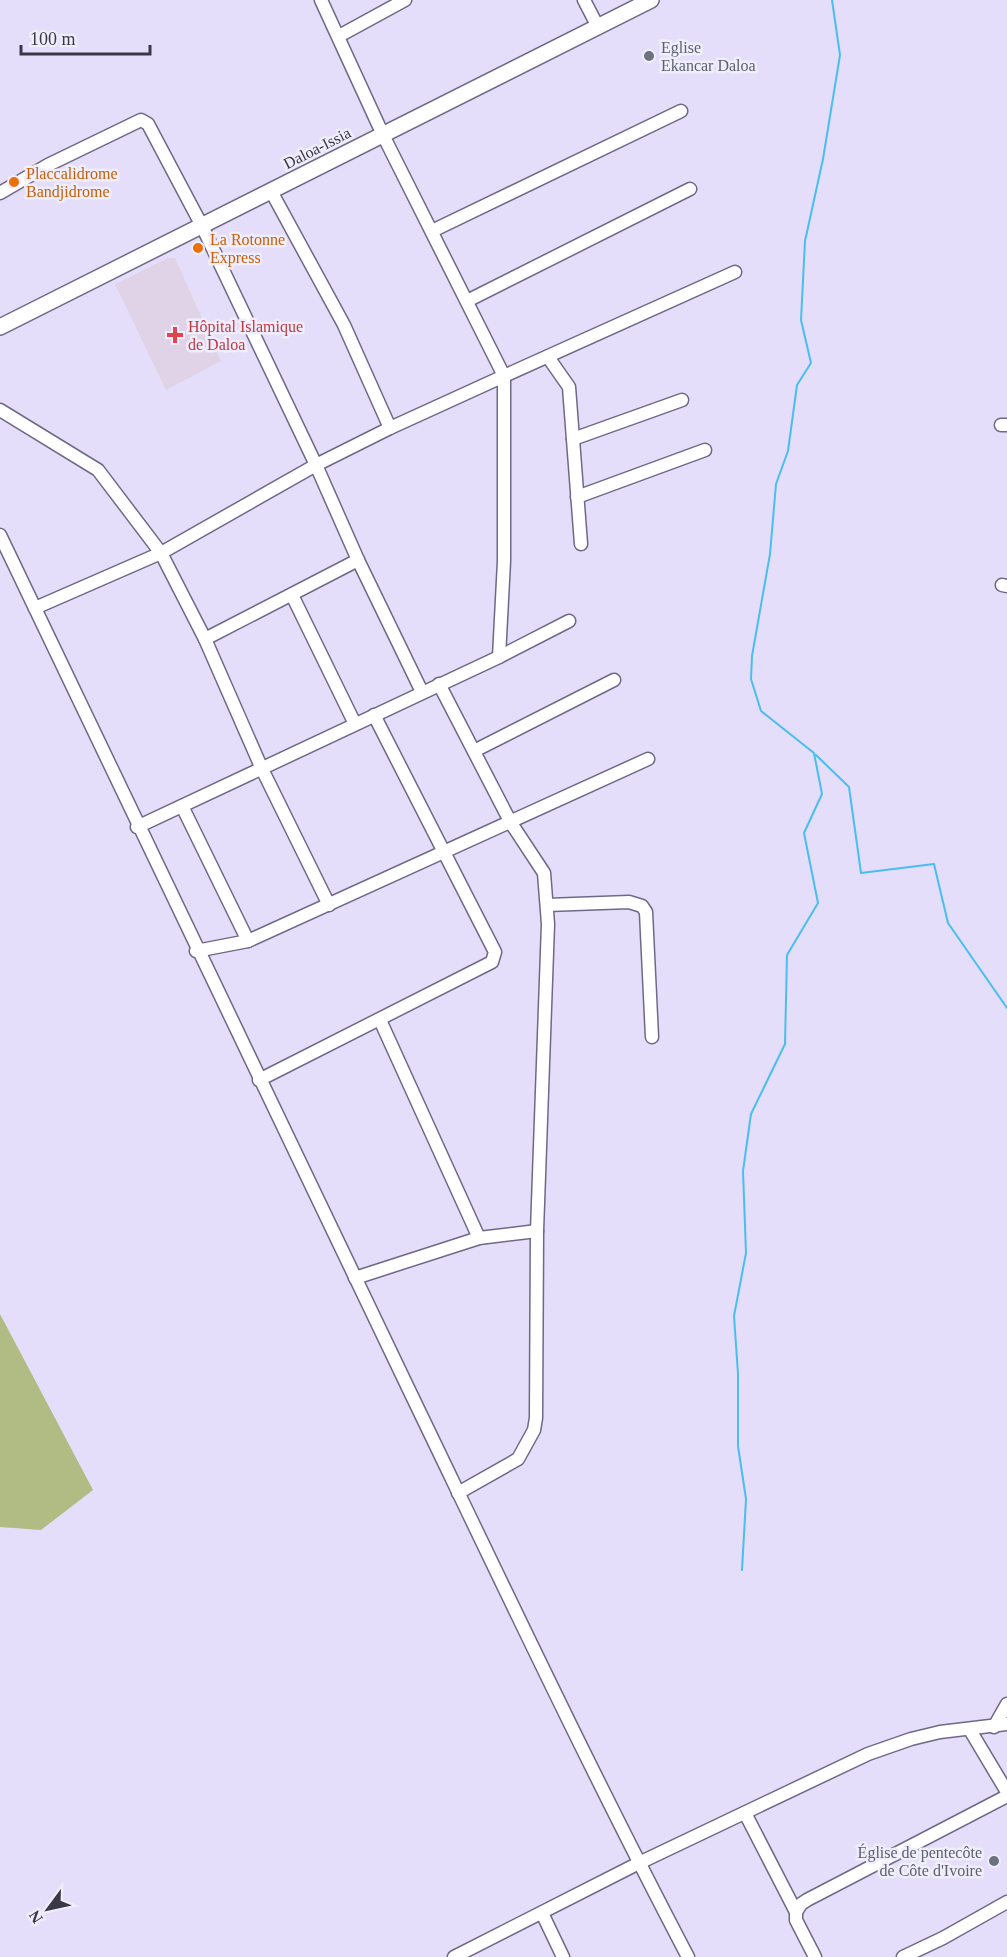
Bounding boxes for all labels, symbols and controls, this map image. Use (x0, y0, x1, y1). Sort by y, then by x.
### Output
scale bar (21, 18, 150, 56)
text: 100 m (30, 29, 76, 49)
place label: Eglise Ekancar Daloa (661, 39, 756, 74)
marker: Eglise Ekancar Daloa (642, 49, 656, 63)
street label: Daloa-Issia (281, 124, 353, 172)
place label: Placcalidrome Bandjidrome (26, 165, 118, 201)
marker: Placcalidrome Bandjidrome (7, 175, 21, 189)
place label: La Rotonne Express (210, 231, 285, 267)
marker: La Rotonne Express (191, 241, 205, 255)
place label: Hôpital Islamique de Daloa (188, 318, 303, 353)
marker: Hôpital Islamique de Daloa (166, 326, 184, 344)
place label: Église de pentecôte de Côte d'Ivoire (858, 1843, 982, 1879)
marker: Église de pentecôte de Côte d'Ivoire (987, 1854, 1001, 1868)
north arrow (18, 1879, 78, 1939)
text: N (25, 1907, 46, 1926)

